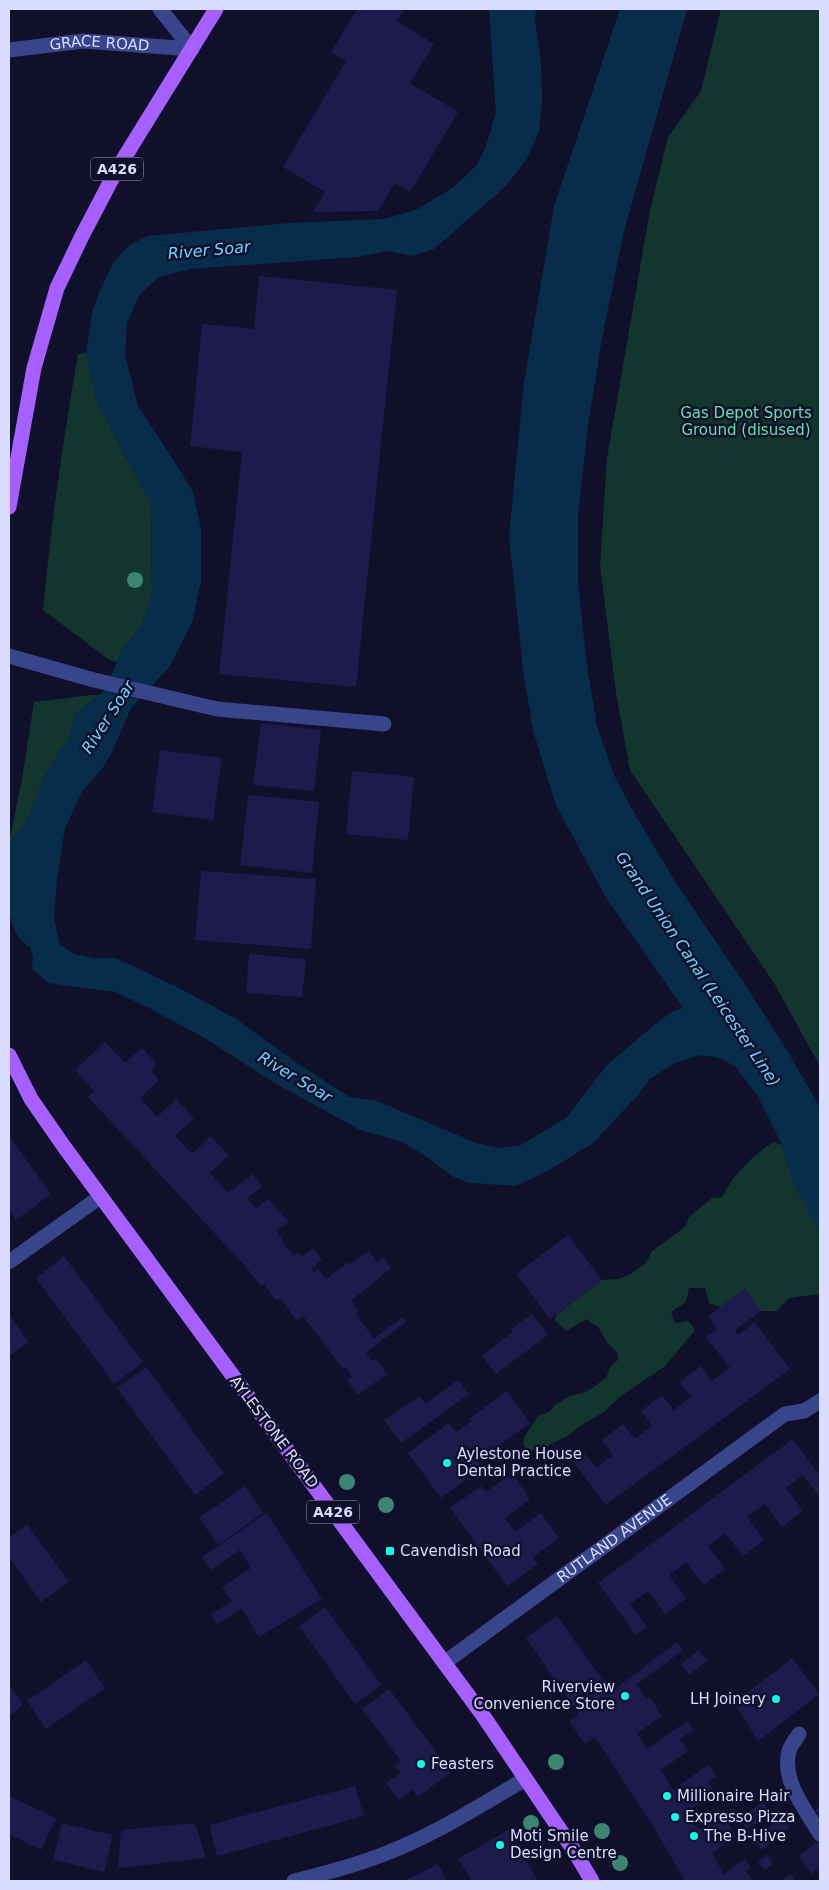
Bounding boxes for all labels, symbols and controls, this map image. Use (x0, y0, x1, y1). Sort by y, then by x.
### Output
street label: GRACE ROAD (49, 32, 150, 55)
road number: A426 (91, 157, 143, 180)
water label: River Soar (167, 237, 253, 263)
park label: Gas Depot Sports Ground (disused) (680, 404, 812, 439)
water label: River Soar (77, 676, 139, 757)
water label: Grand Union Canal (Leicester Line) (612, 848, 784, 1090)
water label: River Soar (255, 1048, 337, 1107)
street label: AYLESTONE ROAD (226, 1372, 322, 1492)
place label: Aylestone House Dental Practice (457, 1445, 582, 1480)
marker: Aylestone House Dental Practice (441, 1457, 453, 1469)
street label: RUTLAND AVENUE (553, 1491, 675, 1587)
road number: A426 (307, 1500, 359, 1524)
place label: Cavendish Road (400, 1542, 521, 1560)
marker: Cavendish Road (384, 1545, 396, 1557)
place label: Riverview Convenience Store (473, 1678, 615, 1713)
marker: Riverview Convenience Store (619, 1690, 631, 1702)
place label: LH Joinery (690, 1690, 766, 1708)
marker: LH Joinery (770, 1693, 782, 1705)
place label: Feasters (431, 1755, 494, 1773)
marker: Feasters (415, 1758, 427, 1770)
place label: Millionaire Hair (677, 1787, 790, 1805)
marker: Millionaire Hair (661, 1790, 673, 1802)
place label: Expresso Pizza (685, 1808, 795, 1826)
marker: Expresso Pizza (669, 1811, 681, 1823)
place label: Moti Smile Design Centre (510, 1827, 617, 1862)
place label: The B-Hive (703, 1827, 786, 1845)
marker: The B-Hive (688, 1830, 700, 1842)
marker: Moti Smile Design Centre (494, 1839, 506, 1851)

